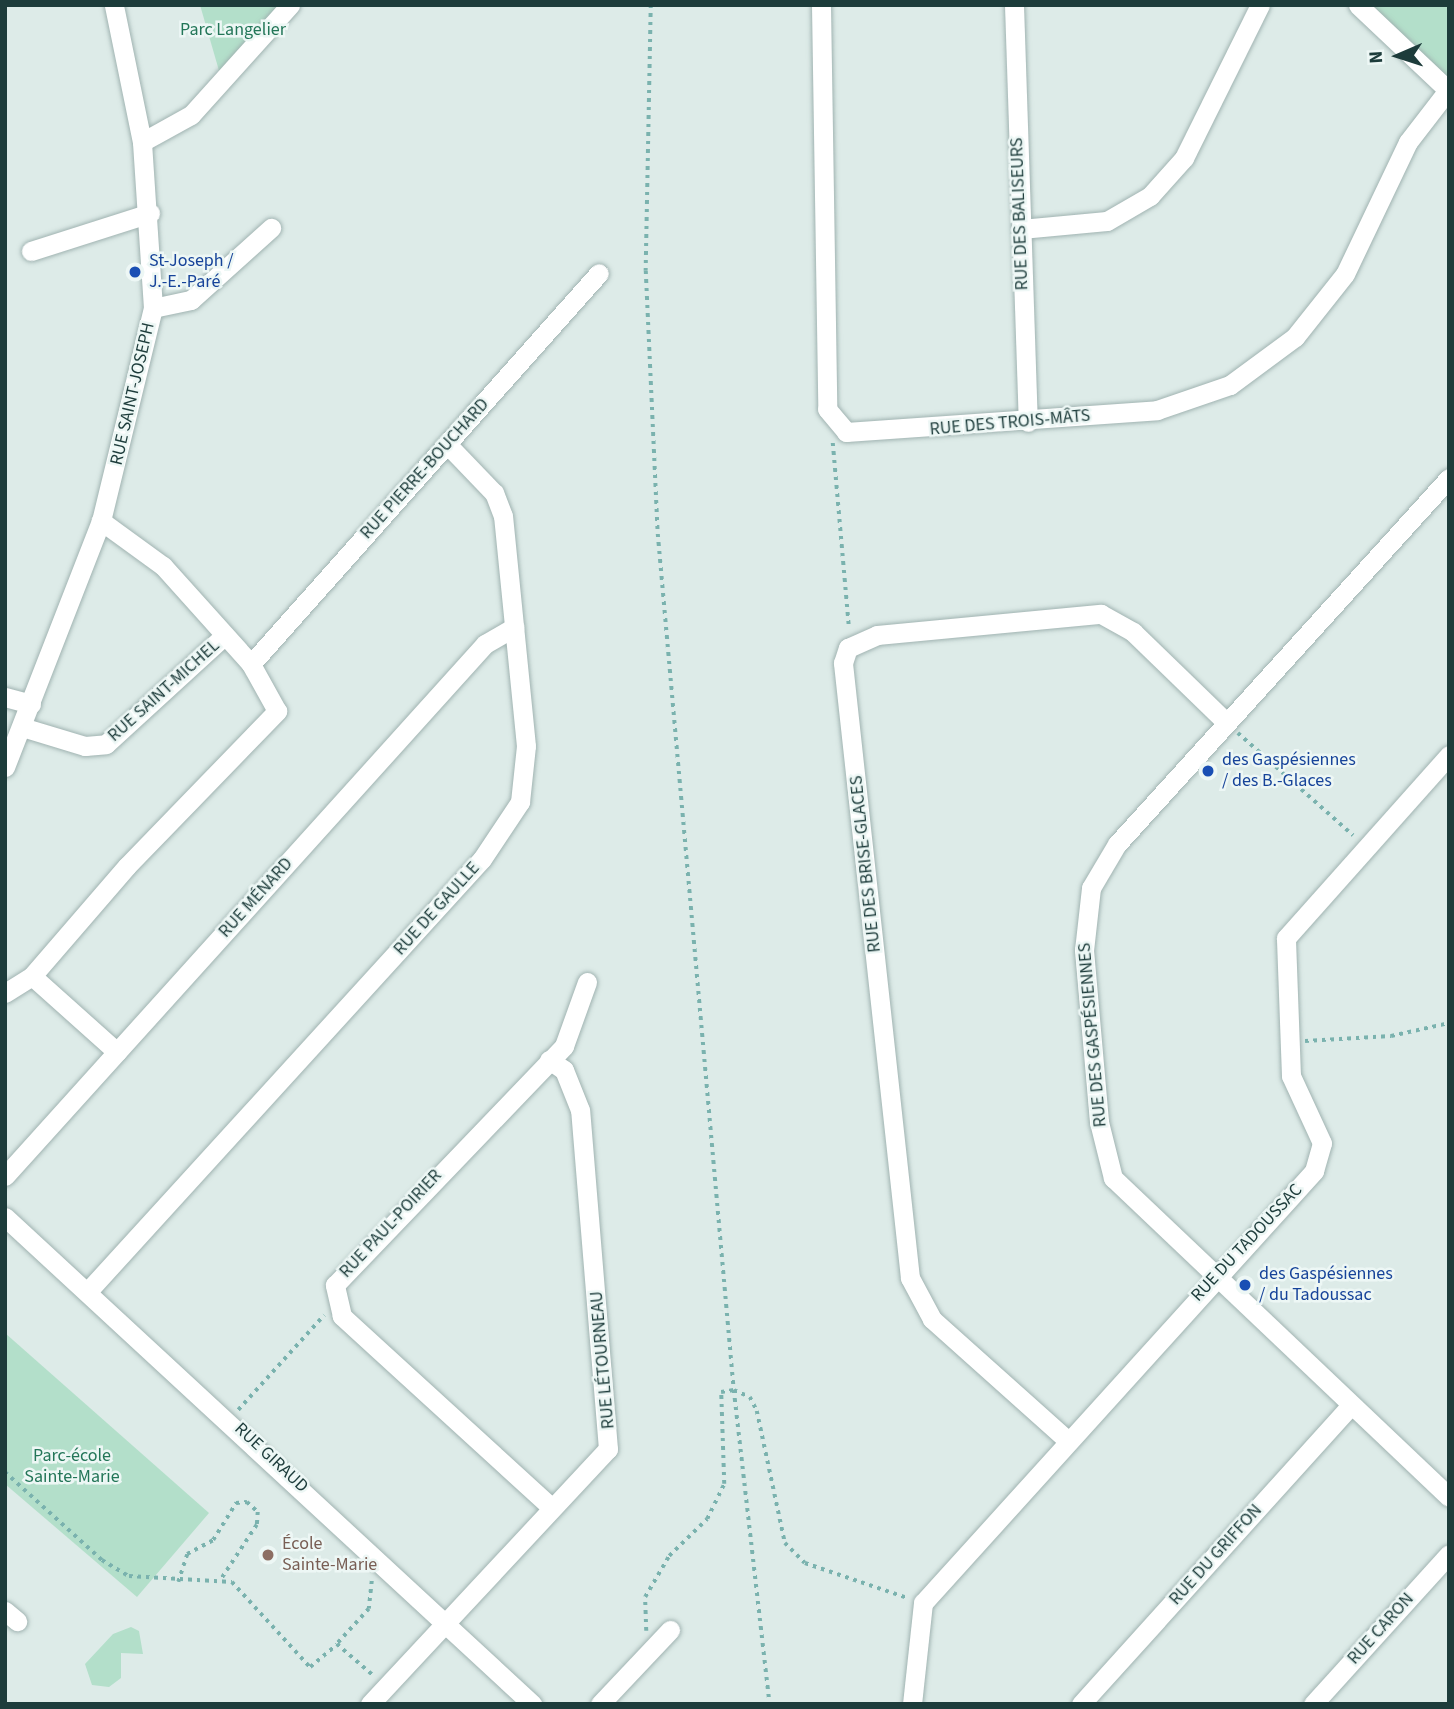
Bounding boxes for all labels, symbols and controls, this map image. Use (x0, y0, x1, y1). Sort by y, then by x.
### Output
park label: Parc Langelier (180, 19, 286, 41)
north arrow (1363, 21, 1433, 91)
text: N (1363, 50, 1390, 64)
street label: RUE DES BALISEURS (1007, 137, 1033, 291)
place label: St-Joseph / J.-E.-Paré (149, 251, 234, 294)
marker: St-Joseph / J.-E.-Paré (127, 264, 143, 280)
street label: RUE SAINT-JOSEPH (106, 321, 160, 467)
street label: RUE PIERRE-BOUCHARD (356, 394, 494, 544)
street label: RUE DES TROIS-MÂTS (929, 405, 1091, 441)
street label: RUE SAINT-MICHEL (104, 635, 224, 747)
place label: des Gaspésiennes / des B.-Glaces (1222, 750, 1356, 792)
marker: des Gaspésiennes / des B.-Glaces (1200, 763, 1216, 779)
street label: RUE DES BRISE-GLACES (846, 774, 886, 954)
street label: RUE MÉNARD (214, 854, 298, 942)
street label: RUE DE GAULLE (389, 858, 485, 960)
street label: RUE DES GASPÉSIENNES (1074, 942, 1112, 1128)
street label: RUE PAUL-POIRIER (335, 1165, 447, 1283)
street label: RUE DU TADOUSSAC (1187, 1180, 1307, 1306)
place label: des Gaspésiennes / du Tadoussac (1259, 1264, 1393, 1306)
marker: des Gaspésiennes / du Tadoussac (1237, 1277, 1253, 1293)
street label: RUE LÉTOURNEAU (586, 1290, 620, 1430)
street label: RUE GIRAUD (230, 1418, 312, 1498)
park label: Parc-école Sainte-Marie (24, 1446, 120, 1488)
street label: RUE DU GRIFFON (1165, 1500, 1267, 1610)
place label: École Sainte-Marie (282, 1534, 377, 1576)
marker: École Sainte-Marie (260, 1547, 276, 1563)
street label: RUE CARON (1343, 1589, 1419, 1669)

